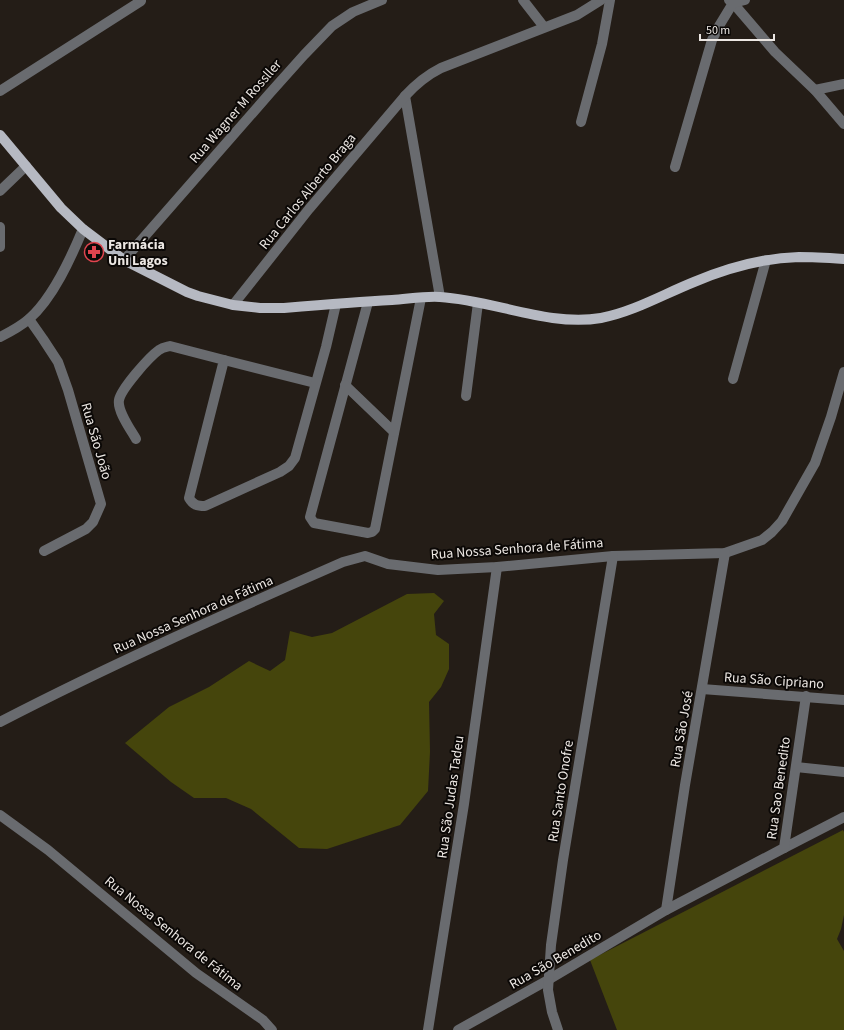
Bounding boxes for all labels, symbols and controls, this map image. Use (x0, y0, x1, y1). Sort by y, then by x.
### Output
scale bar (700, 16, 774, 42)
text: 50 m (706, 22, 730, 39)
street label: Rua Wagner M Rossller (185, 55, 287, 168)
street label: Rua Carlos Alberto Braga (255, 129, 361, 254)
place label: Farmácia Uni Lagos (108, 235, 168, 271)
pharmacy icon: Farmácia Uni Lagos (83, 241, 105, 263)
street label: Rua São João (76, 400, 117, 482)
street label: Rua Nossa Senhora de Fátima (430, 533, 604, 565)
street label: Rua Nossa Senhora de Fátima (110, 571, 276, 659)
street label: Rua São Cipriano (723, 668, 825, 694)
street label: Rua São José (665, 689, 699, 769)
street label: Rua São Judas Tadeu (432, 734, 470, 860)
street label: Rua Sao Benedito (762, 736, 796, 841)
street label: Rua Santo Onofre (543, 739, 579, 844)
street label: Rua Nossa Senhora de Fátima (100, 872, 247, 996)
street label: Rua São Benedito (506, 925, 605, 994)

